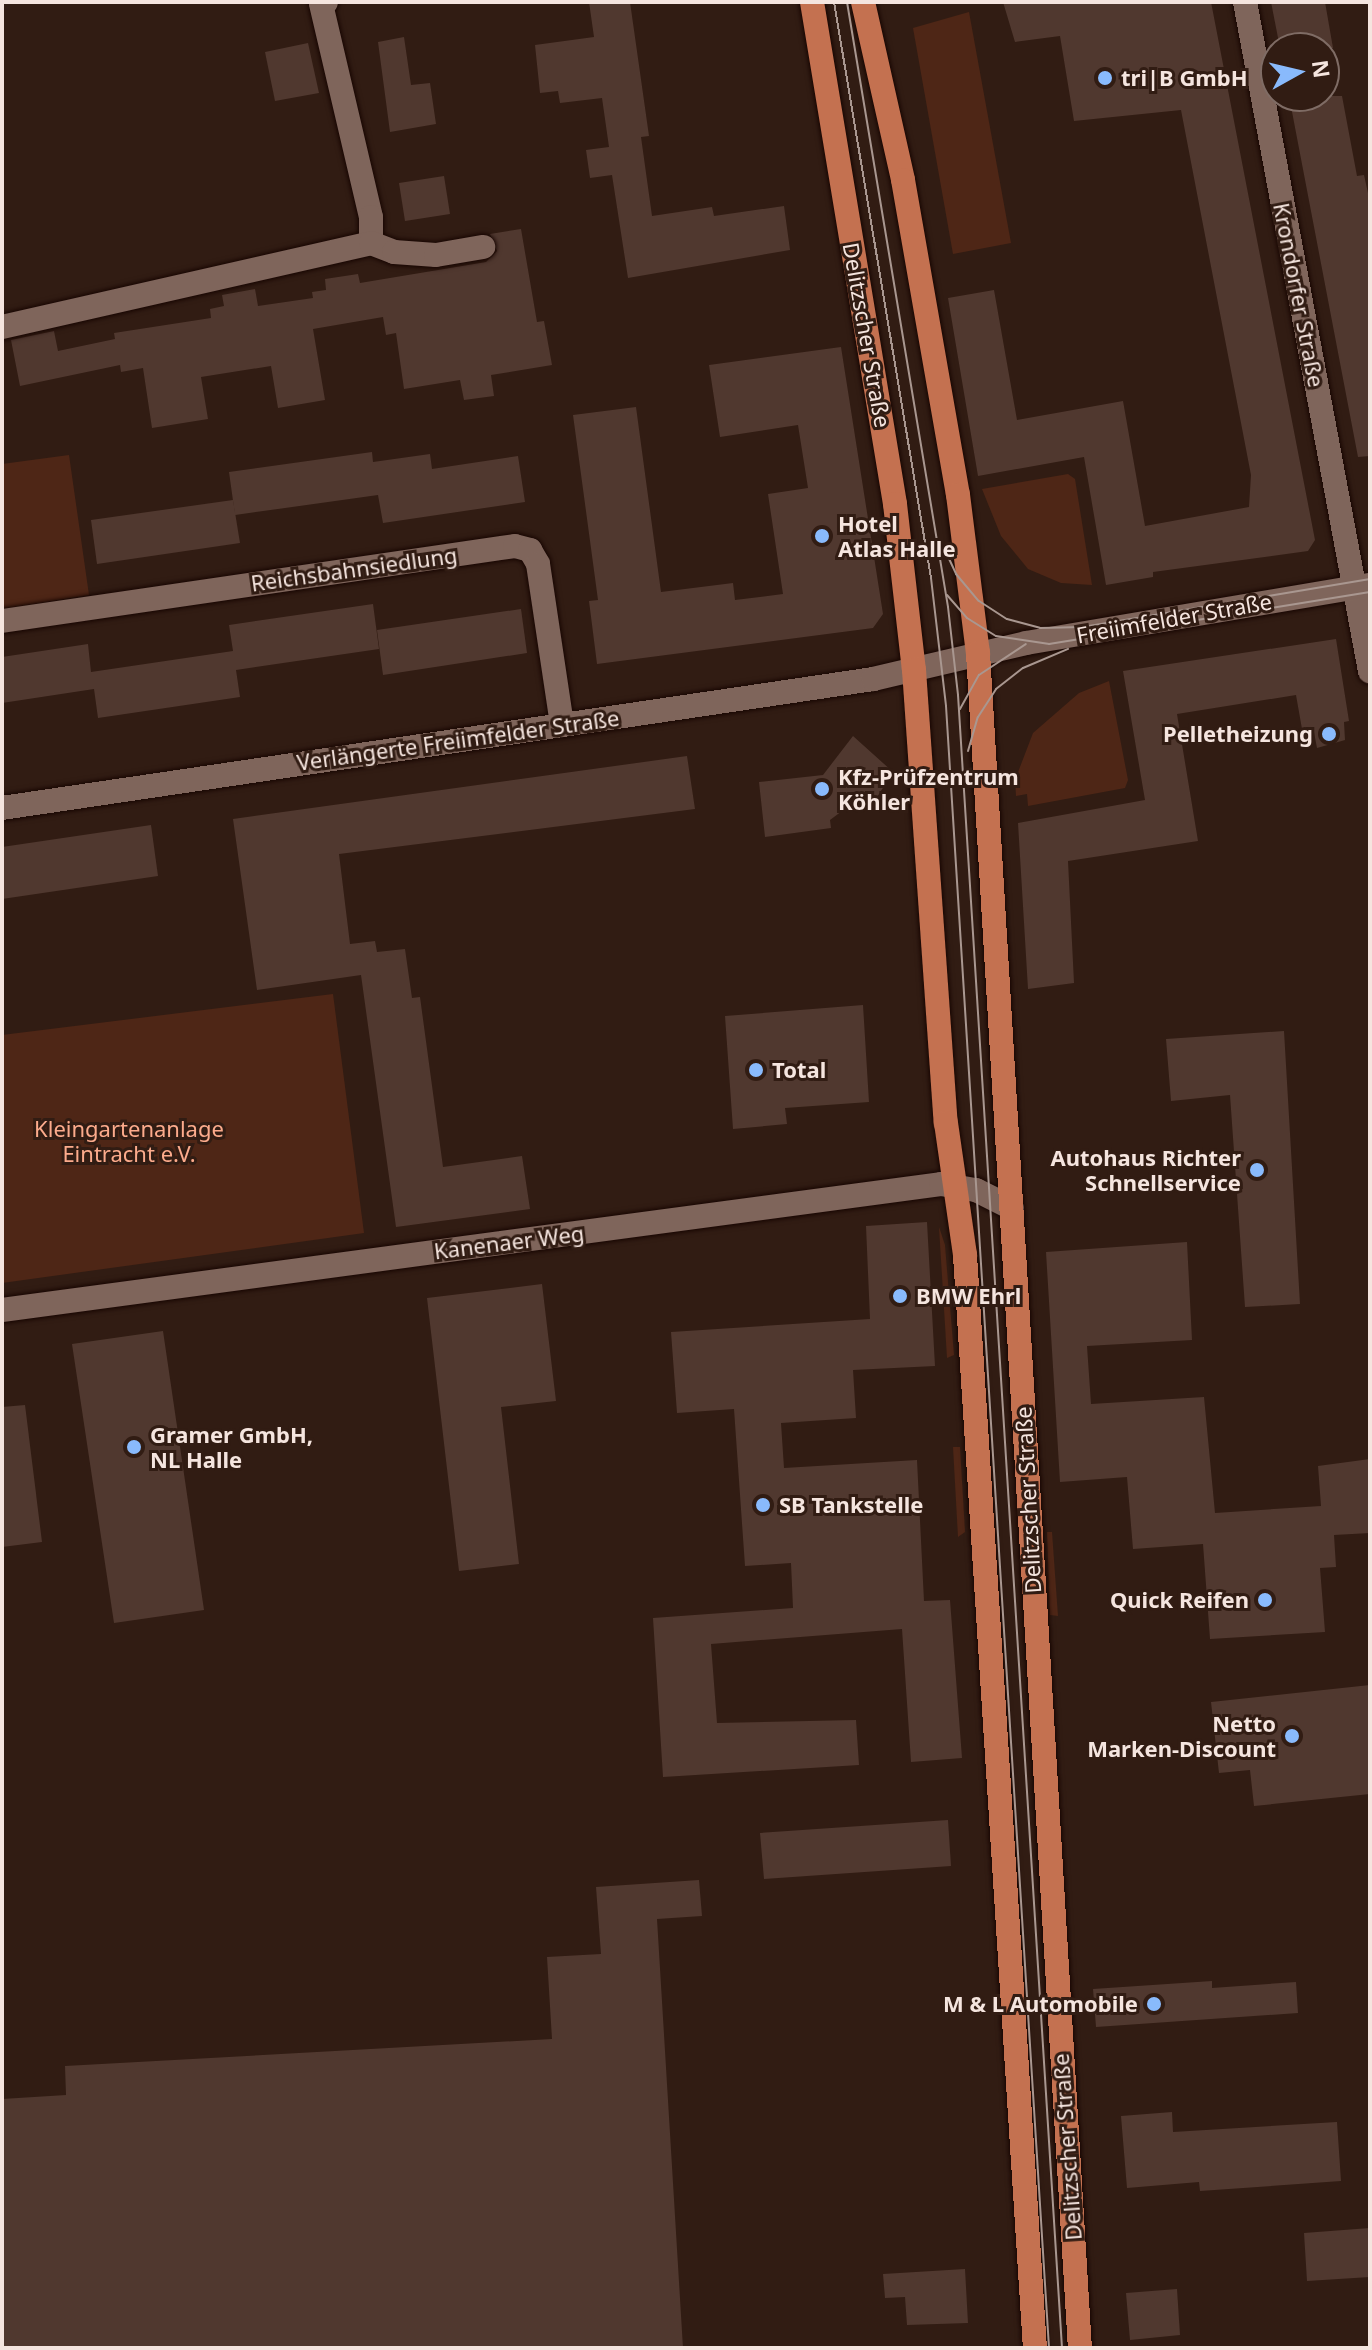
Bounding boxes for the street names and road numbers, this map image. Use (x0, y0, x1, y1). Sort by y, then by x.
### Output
street label: Krondorfer Straße (1268, 201, 1330, 389)
street label: Delitzscher Straße (838, 240, 896, 430)
street label: Reichsbahnsiedlung (249, 541, 459, 597)
street label: Freiimfelder Straße (1074, 588, 1274, 648)
street label: Verlängerte Freiimfelder Straße (295, 704, 621, 776)
street label: Kanenaer Weg (432, 1220, 586, 1264)
street label: Delitzscher Straße (1010, 1406, 1046, 1594)
street label: Delitzscher Straße (1047, 2053, 1087, 2241)

